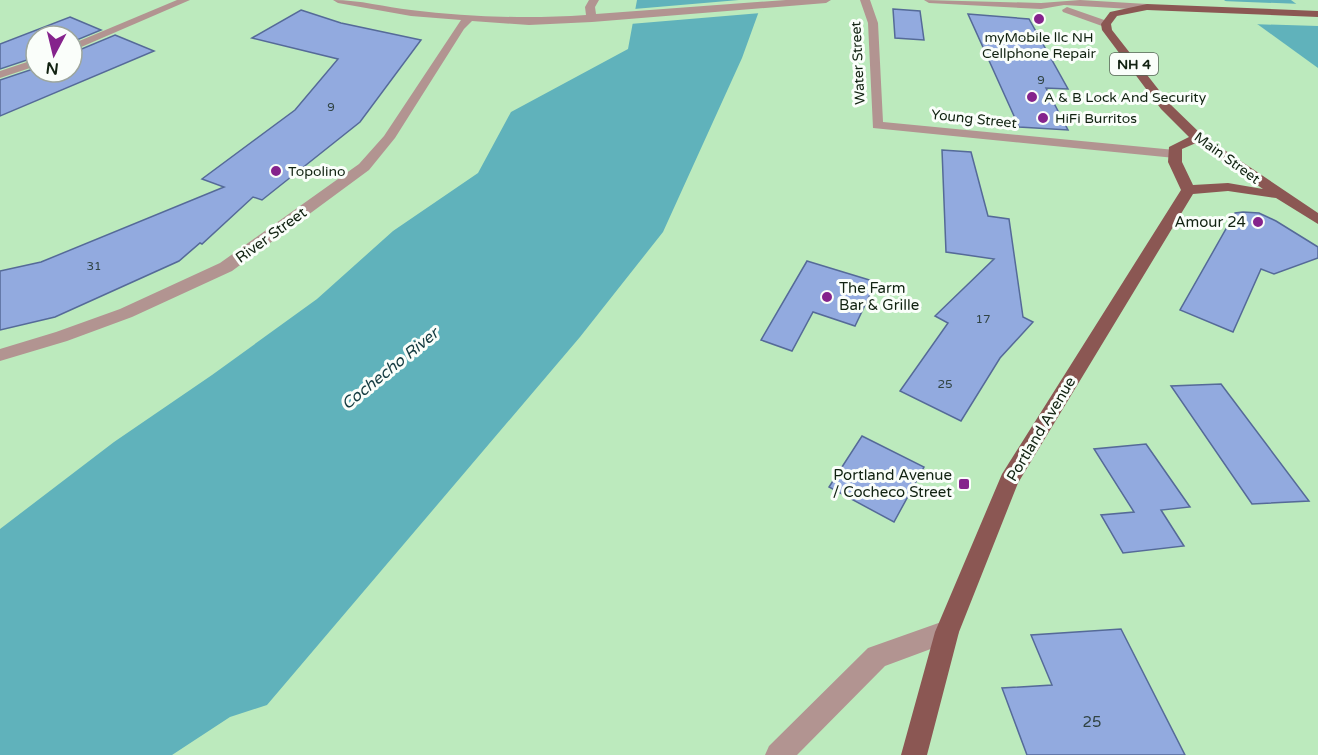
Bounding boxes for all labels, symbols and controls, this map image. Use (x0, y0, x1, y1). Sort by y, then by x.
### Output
marker: myMobile llc NH Cellphone Repair (1032, 12, 1046, 26)
street label: Water Street (847, 20, 869, 105)
north arrow (24, 24, 84, 84)
place label: myMobile llc NH Cellphone Repair (982, 29, 1097, 62)
road number: NH 4 (1110, 53, 1158, 75)
text: N (45, 57, 60, 79)
house number: 9 (1037, 73, 1045, 87)
place label: A & B Lock And Security (1044, 89, 1207, 106)
marker: A & B Lock And Security (1025, 90, 1039, 104)
house number: 9 (327, 100, 335, 114)
street label: Young Street (930, 106, 1018, 132)
place label: HiFi Burritos (1055, 110, 1137, 127)
marker: HiFi Burritos (1036, 111, 1050, 125)
street label: Main Street (1191, 128, 1264, 188)
place label: Topolino (288, 163, 346, 180)
marker: Topolino (269, 164, 283, 178)
street label: River Street (232, 203, 310, 267)
place label: Amour 24 (1174, 213, 1246, 231)
marker: Amour 24 (1251, 215, 1265, 229)
house number: 31 (86, 259, 102, 273)
place label: The Farm Bar & Grille (839, 279, 919, 314)
marker: The Farm Bar & Grille (820, 290, 834, 304)
house number: 17 (975, 312, 991, 326)
water label: Cochecho River (337, 323, 444, 414)
street label: Portland Avenue (1003, 373, 1079, 485)
house number: 25 (937, 377, 953, 391)
place label: Portland Avenue / Cocheco Street (833, 466, 952, 501)
marker: Portland Avenue / Cocheco Street (957, 477, 971, 491)
house number: 25 (1083, 713, 1101, 731)

